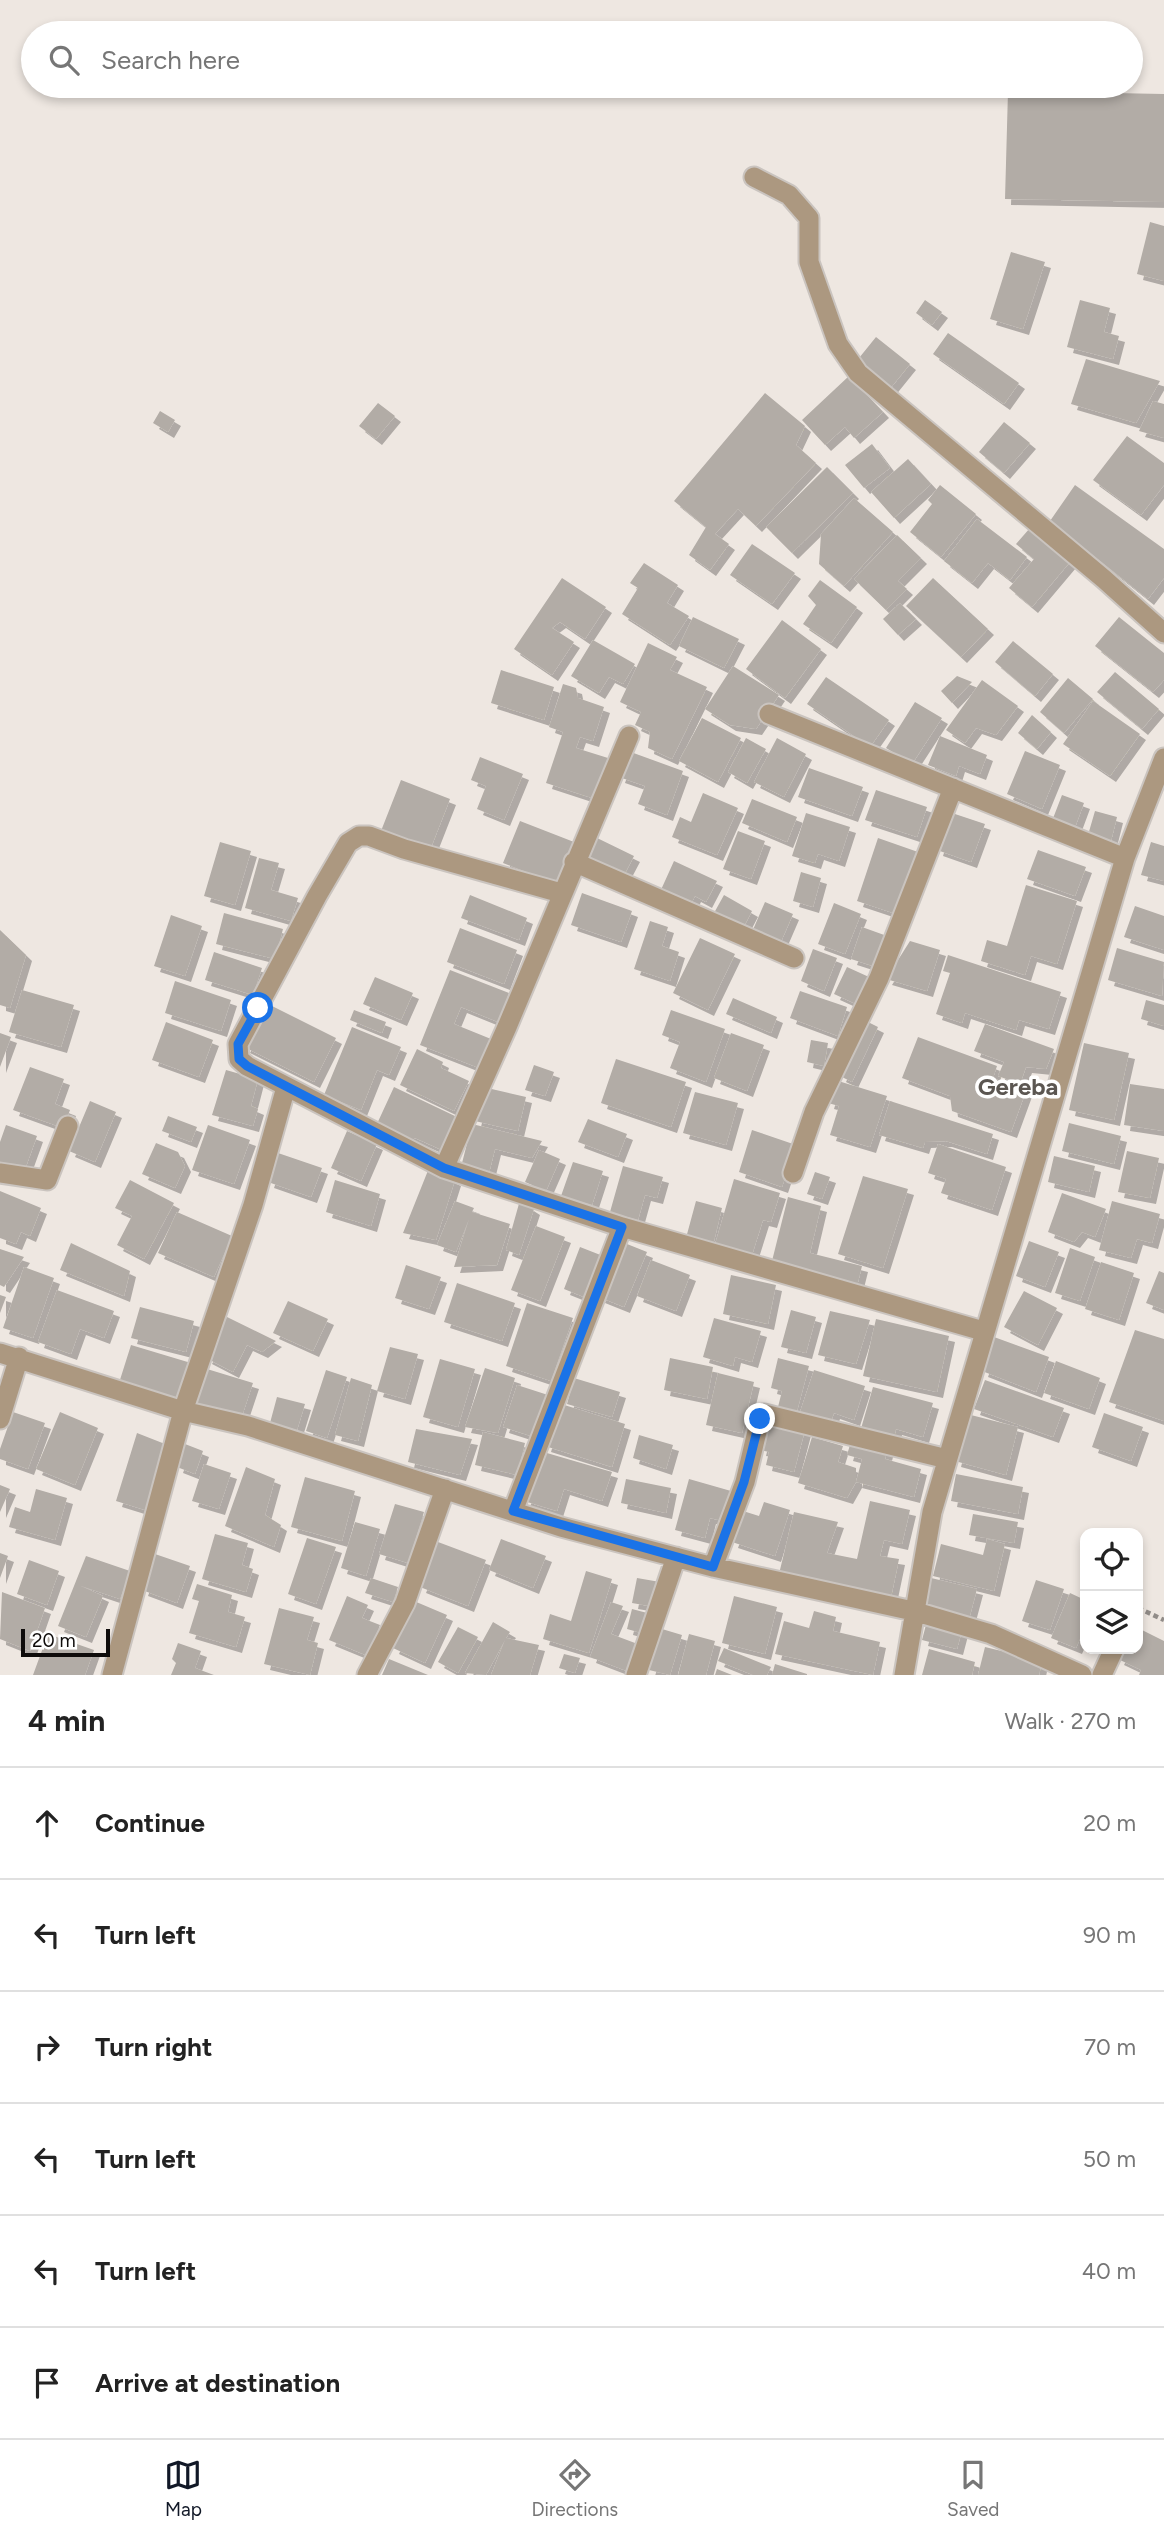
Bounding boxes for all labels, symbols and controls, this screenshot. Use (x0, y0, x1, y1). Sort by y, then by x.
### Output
search box (21, 21, 1143, 98)
icon: search (45, 41, 83, 79)
text: Search here (101, 44, 240, 76)
route start (242, 992, 273, 1023)
district label: Gereba (978, 1072, 1058, 1101)
route end (744, 1403, 775, 1434)
map controls (1080, 1528, 1143, 1654)
button: locate (1080, 1528, 1143, 1591)
button: layers (1080, 1591, 1143, 1654)
scale bar (21, 1626, 110, 1658)
text: 20 m (32, 1629, 76, 1652)
text: 4 min (28, 1702, 105, 1739)
text: Walk · 270 m (1005, 1707, 1136, 1735)
icon: ahead (28, 1804, 66, 1842)
text: Continue (95, 1807, 205, 1839)
text: 20 m (1083, 1809, 1136, 1837)
icon: left (28, 1916, 66, 1954)
text: Turn left (95, 1919, 196, 1951)
text: 90 m (1083, 1921, 1136, 1949)
icon: right (28, 2028, 66, 2066)
text: Turn right (95, 2031, 212, 2063)
text: 70 m (1084, 2033, 1136, 2061)
icon: left (28, 2140, 66, 2178)
text: Turn left (95, 2143, 196, 2175)
text: 50 m (1083, 2145, 1136, 2173)
icon: left (28, 2252, 66, 2290)
text: Turn left (95, 2255, 196, 2287)
text: 40 m (1082, 2257, 1136, 2285)
icon: arrive (28, 2364, 66, 2402)
text: Arrive at destination (95, 2367, 340, 2399)
tab: Map (164, 2456, 202, 2521)
tab: Directions (531, 2456, 618, 2521)
tab: Saved (947, 2456, 999, 2521)

